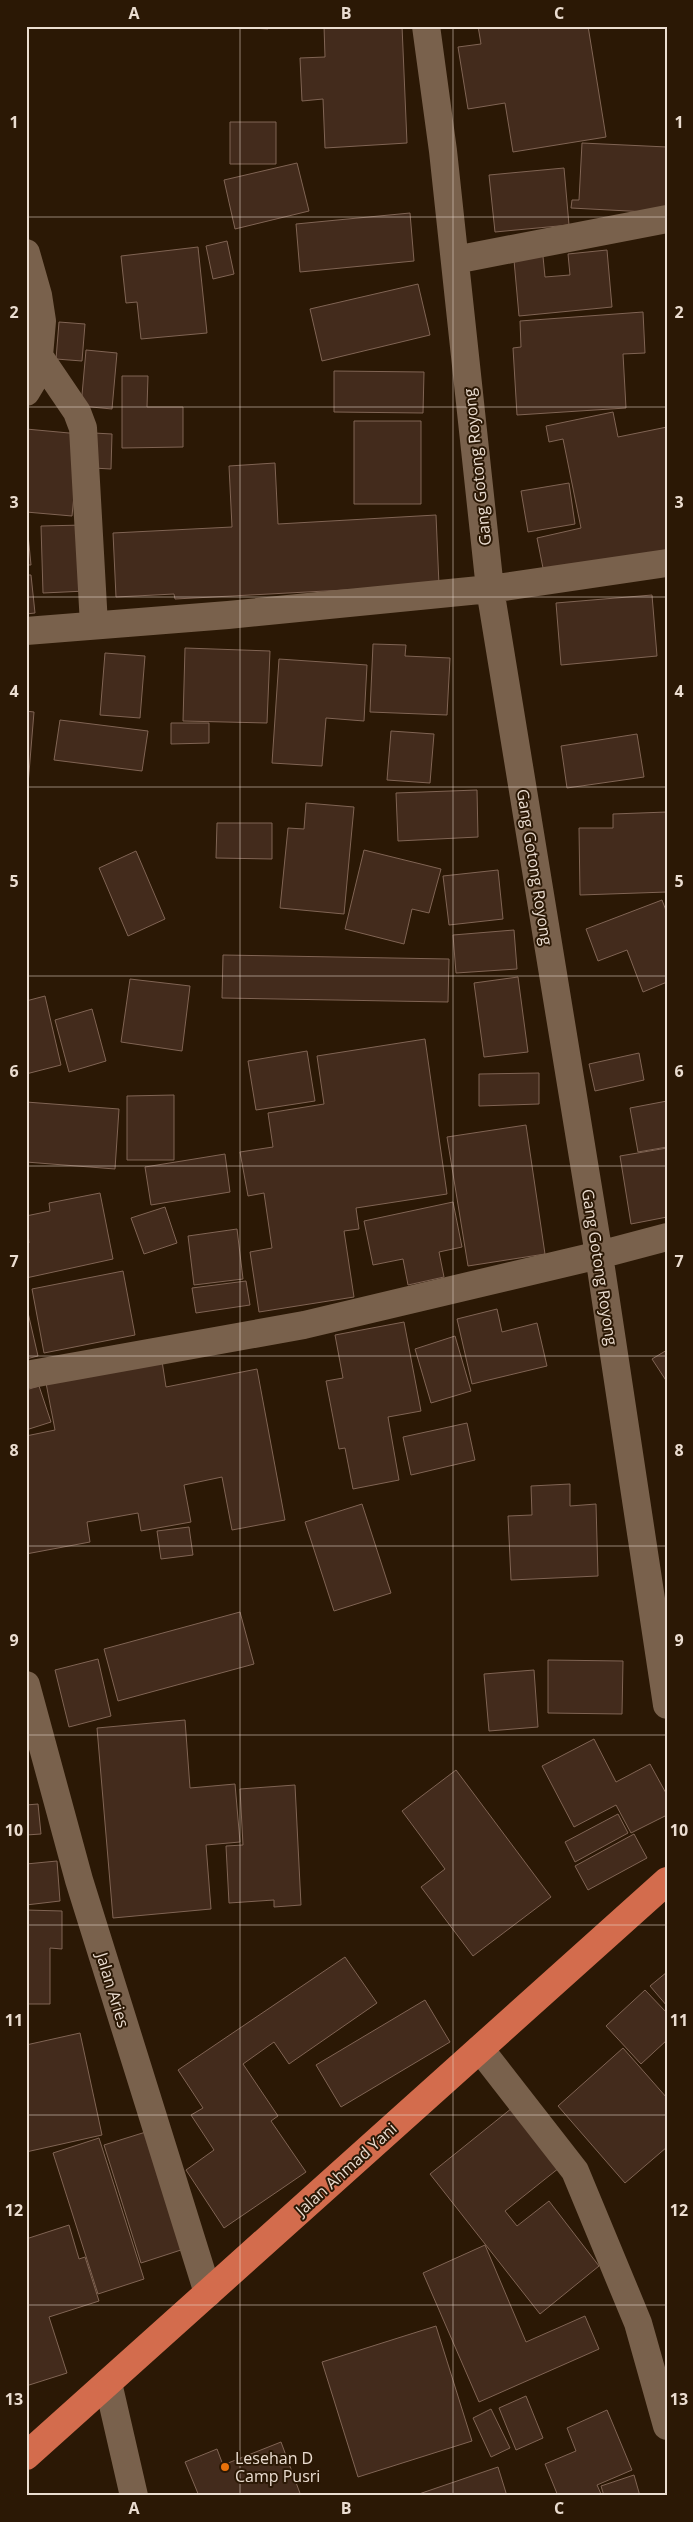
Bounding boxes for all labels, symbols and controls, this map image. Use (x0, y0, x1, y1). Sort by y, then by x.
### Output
text: A (128, 2, 140, 24)
text: B (341, 2, 351, 24)
text: C (554, 2, 564, 24)
text: 1 (9, 111, 19, 133)
text: 1 (674, 111, 684, 133)
text: 2 (9, 301, 19, 323)
text: 2 (674, 301, 684, 323)
street label: Gang Gotong Royong (458, 387, 496, 547)
text: 3 (9, 491, 19, 513)
text: 3 (674, 491, 684, 513)
text: 4 (9, 680, 19, 702)
text: 4 (674, 680, 684, 702)
street label: Gang Gotong Royong (512, 787, 558, 947)
text: 5 (9, 870, 19, 892)
text: 5 (674, 870, 684, 892)
text: 6 (9, 1060, 19, 1082)
text: 6 (674, 1060, 684, 1082)
street label: Gang Gotong Royong (577, 1187, 623, 1347)
text: 7 (9, 1250, 19, 1272)
text: 7 (674, 1250, 684, 1272)
text: 8 (9, 1439, 19, 1461)
text: 8 (674, 1439, 684, 1461)
text: 9 (9, 1629, 19, 1651)
text: 9 (674, 1629, 684, 1651)
text: 10 (5, 1819, 23, 1841)
text: 10 (670, 1819, 688, 1841)
street label: Jalan Aries (91, 1948, 135, 2030)
text: 11 (5, 2009, 23, 2031)
text: 11 (670, 2009, 688, 2031)
street label: Jalan Ahmad Yani (289, 2118, 401, 2222)
text: 12 (5, 2199, 23, 2221)
text: 12 (670, 2199, 688, 2221)
text: 13 (5, 2388, 23, 2410)
text: 13 (670, 2388, 688, 2410)
place label: Lesehan D Camp Pusri (235, 2447, 320, 2487)
marker: Lesehan D Camp Pusri (219, 2461, 231, 2473)
text: A (128, 2497, 140, 2519)
text: B (341, 2497, 351, 2519)
text: C (554, 2497, 564, 2519)

